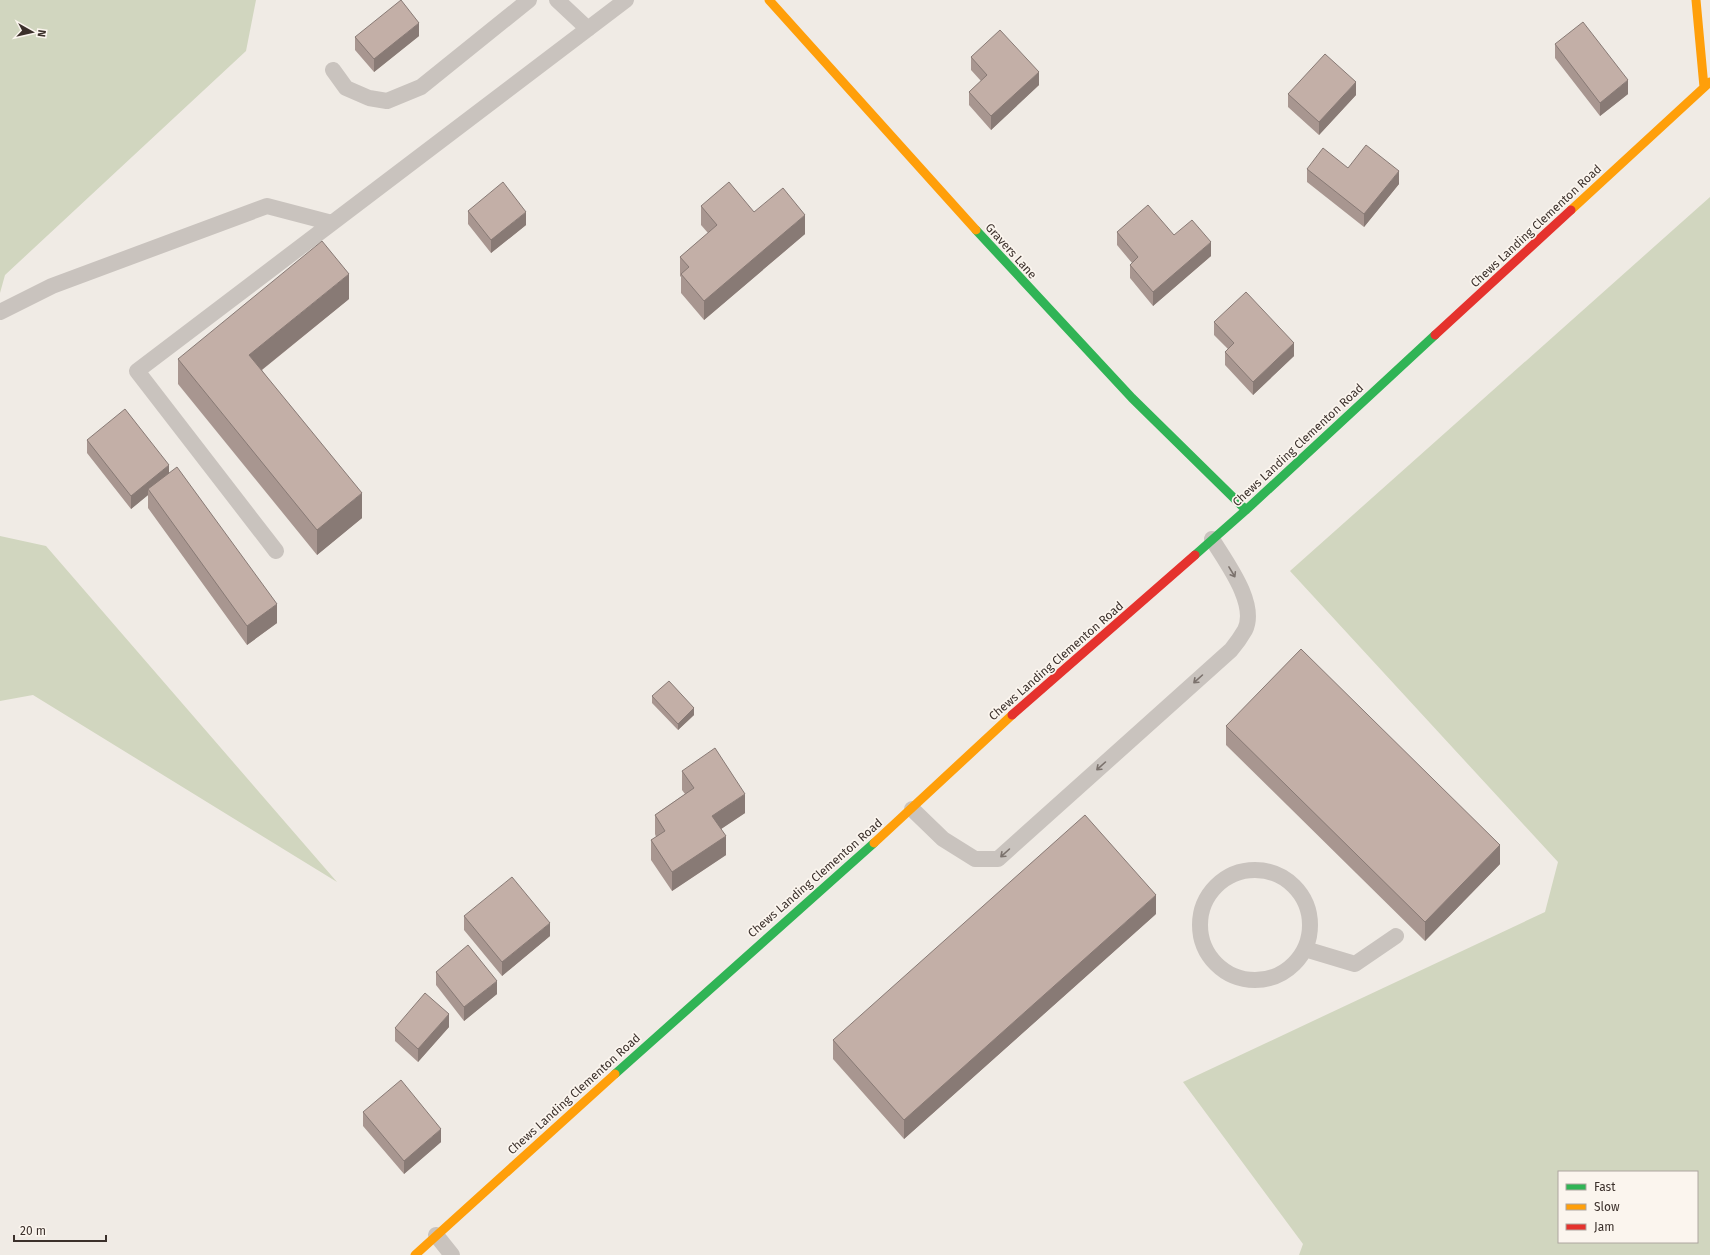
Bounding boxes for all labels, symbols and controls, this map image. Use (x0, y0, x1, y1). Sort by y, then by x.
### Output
north arrow (12, 12, 52, 52)
text: N (34, 29, 48, 38)
street label: Chews Landing Clementon Road (1468, 162, 1604, 290)
street label: Gravers Lane (982, 220, 1040, 282)
street label: Chews Landing Clementon Road (1230, 381, 1366, 509)
one-way arrow (1228, 566, 1236, 577)
street label: Chews Landing Clementon Road (986, 599, 1126, 723)
one-way arrow (1193, 675, 1204, 684)
one-way arrow (1097, 761, 1107, 770)
street label: Chews Landing Clementon Road (745, 816, 885, 940)
one-way arrow (1000, 848, 1010, 858)
street label: Chews Landing Clementon Road (505, 1031, 643, 1157)
legend (1558, 1171, 1698, 1243)
text: Fast (1594, 1180, 1616, 1194)
text: Slow (1594, 1200, 1620, 1214)
scale bar (14, 1217, 106, 1243)
text: Jam (1594, 1220, 1614, 1234)
text: 20 m (20, 1224, 46, 1238)

